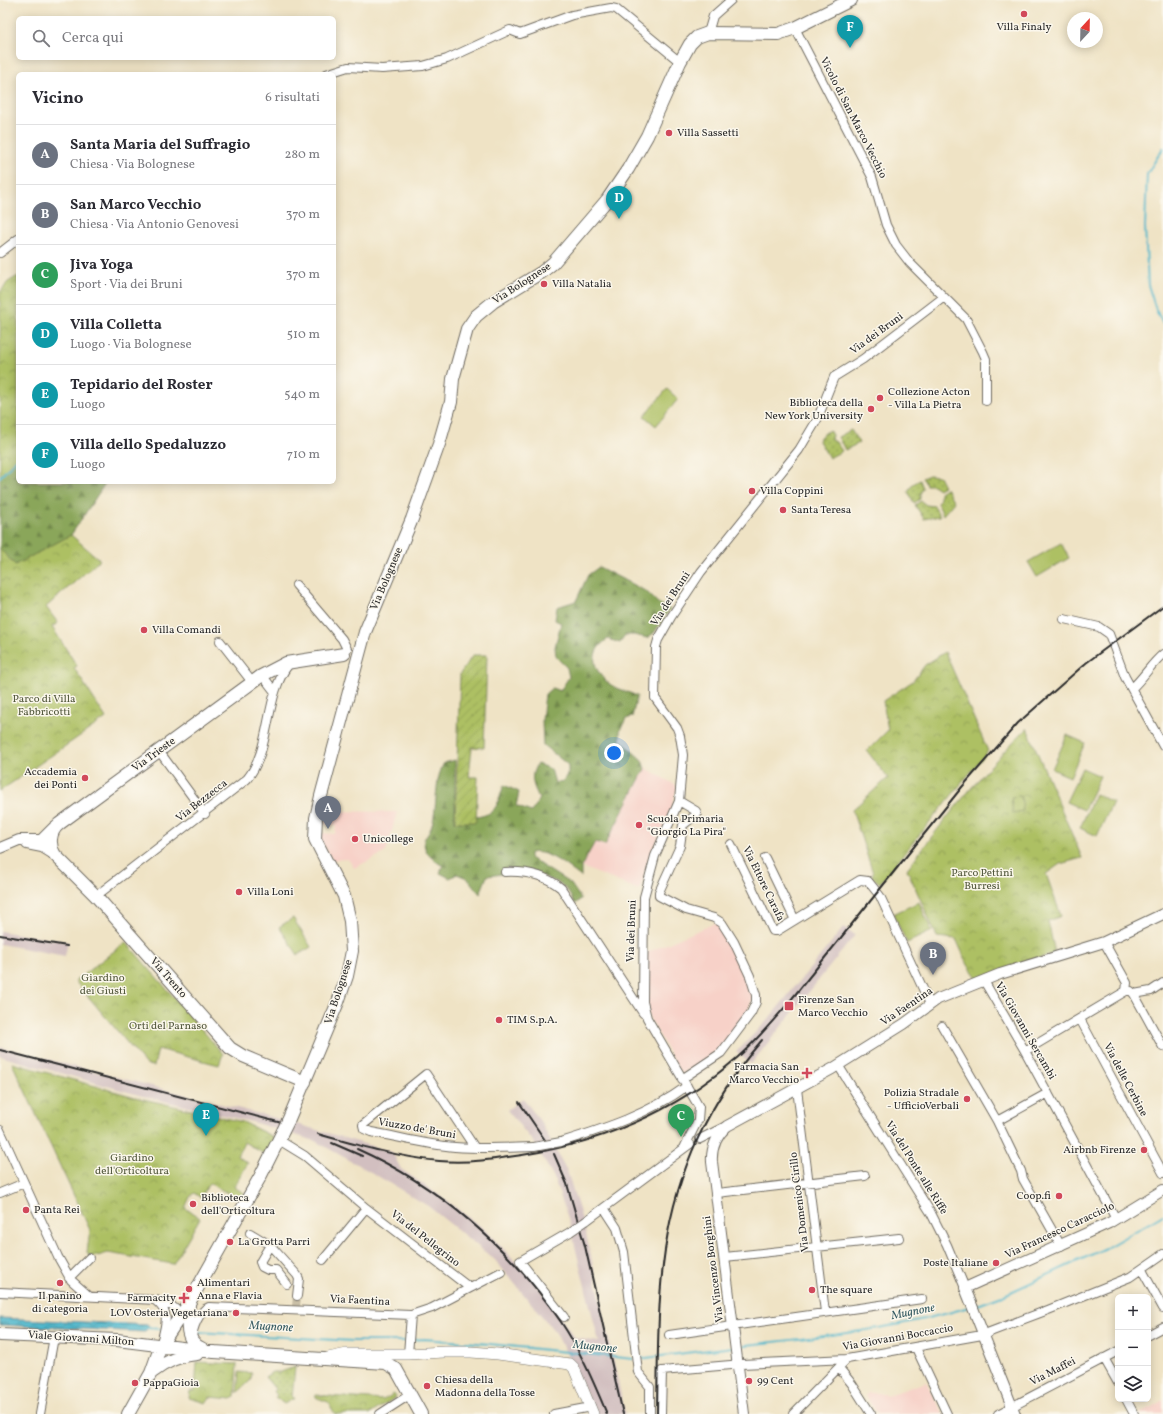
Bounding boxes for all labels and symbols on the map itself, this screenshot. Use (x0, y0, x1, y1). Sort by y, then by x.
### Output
marker: Villa Finaly (1019, 9, 1029, 19)
north arrow (1067, 12, 1103, 48)
pin: F (837, 15, 863, 48)
place label: Villa Finaly (997, 20, 1052, 35)
street label: Vicolo di San Marco Vecchio (816, 55, 890, 181)
place label: Villa Sassetti (677, 126, 739, 141)
marker: Villa Sassetti (664, 128, 674, 138)
pin: D (606, 186, 632, 219)
street label: Via Bolognese (490, 259, 554, 309)
place label: Villa Natalia (552, 277, 612, 292)
marker: Villa Natalia (539, 279, 549, 289)
street label: Via dei Bruni (847, 310, 907, 358)
place label: Collezione Acton - Villa La Pietra (888, 385, 970, 413)
marker: Collezione Acton - Villa La Pietra (875, 393, 885, 403)
place label: Biblioteca della New York University (764, 396, 864, 424)
marker: Biblioteca della New York University (866, 404, 876, 414)
place label: Villa Coppini (760, 484, 823, 499)
marker: Villa Coppini (747, 486, 757, 496)
place label: Santa Teresa (791, 503, 852, 518)
marker: Santa Teresa (778, 505, 788, 515)
street label: Via Bolognese (367, 545, 407, 613)
street label: Via dei Bruni (648, 569, 694, 629)
place label: Villa Comandi (152, 623, 221, 638)
marker: Villa Comandi (139, 625, 149, 635)
park label: Parco di Villa Fabbricotti (12, 692, 76, 720)
street label: Via Trieste (129, 734, 179, 776)
your location (604, 743, 624, 763)
place label: Accademia dei Ponti (24, 765, 78, 793)
marker: Accademia dei Ponti (80, 773, 90, 783)
street label: Via Bezzecca (173, 776, 231, 826)
pin: A (315, 796, 341, 829)
place label: Scuola Primaria "Giorgio La Pira" (647, 812, 726, 840)
marker: Scuola Primaria "Giorgio La Pira" (634, 820, 644, 830)
place label: Unicollege (363, 832, 414, 847)
marker: Unicollege (350, 834, 360, 844)
street label: Via Ettore Carafa (738, 844, 788, 925)
park label: Parco Pettini Burresi (951, 866, 1013, 894)
place label: Villa Loni (247, 885, 293, 900)
marker: Villa Loni (234, 887, 244, 897)
street label: Via dei Bruni (623, 900, 641, 962)
pin: B (920, 942, 946, 975)
street label: Via Trento (146, 954, 190, 1002)
street label: Via Bolognese (322, 958, 356, 1026)
park label: Giardino dei Giusti (80, 971, 126, 999)
street label: Via Giovanni Sercambi (991, 979, 1059, 1083)
street label: Via Faentina (878, 984, 937, 1030)
place label: Firenze San Marco Vecchio (798, 993, 868, 1021)
marker: Firenze San Marco Vecchio (783, 1000, 795, 1012)
place label: TIM S.p.A. (507, 1013, 558, 1028)
marker: TIM S.p.A. (494, 1015, 504, 1025)
park label: Orti del Parnaso (129, 1019, 207, 1034)
street label: Via delle Cerbine (1099, 1040, 1151, 1120)
place label: Farmacia San Marco Vecchio (729, 1060, 799, 1088)
marker: Farmacia San Marco Vecchio (802, 1068, 812, 1078)
place label: Polizia Stradale - UfficioVerbali (884, 1086, 959, 1114)
marker: Polizia Stradale - UfficioVerbali (962, 1094, 972, 1104)
pin: E (193, 1103, 219, 1136)
pin: C (668, 1104, 694, 1137)
street label: Viuzzo de' Bruni (377, 1115, 457, 1143)
street label: Via del Ponte alle Riffe (881, 1118, 951, 1218)
place label: Airbnb Firenze (1063, 1143, 1136, 1158)
marker: Airbnb Firenze (1139, 1145, 1149, 1155)
park label: Giardino dell'Orticoltura (95, 1151, 170, 1179)
street label: Via Domenico Cirillo (786, 1151, 814, 1253)
place label: Coop.fi (1016, 1189, 1051, 1204)
place label: Biblioteca dell'Orticoltura (201, 1191, 276, 1219)
marker: Coop.fi (1054, 1191, 1064, 1201)
marker: Biblioteca dell'Orticoltura (188, 1199, 198, 1209)
street label: Via Francesco Caracciolo (1003, 1199, 1117, 1263)
place label: Panta Rei (34, 1203, 80, 1218)
marker: Panta Rei (21, 1205, 31, 1215)
street label: Via del Pellegrino (387, 1207, 463, 1271)
street label: Via Vincenzo Borghini (700, 1215, 728, 1323)
place label: La Grotta Parri (238, 1235, 310, 1250)
marker: La Grotta Parri (225, 1237, 235, 1247)
place label: Poste Italiane (923, 1256, 988, 1271)
marker: Poste Italiane (991, 1258, 1001, 1268)
place label: Alimentari Anna e Flavia (197, 1276, 263, 1304)
marker: Il panino di categoria (55, 1278, 65, 1288)
place label: The square (820, 1283, 872, 1298)
marker: Alimentari Anna e Flavia (184, 1284, 194, 1294)
marker: The square (807, 1285, 817, 1295)
place label: Il panino di categoria (32, 1289, 88, 1317)
place label: Farmacity (127, 1291, 176, 1306)
street label: Via Faentina (330, 1292, 391, 1310)
marker: Farmacity (179, 1293, 189, 1303)
water label: Mugnone (889, 1300, 937, 1324)
place label: LOV Osteria Vegetariana (110, 1306, 229, 1321)
marker: LOV Osteria Vegetariana (231, 1308, 241, 1318)
water label: Mugnone (248, 1318, 294, 1336)
street label: Via Giovanni Boccaccio (842, 1321, 955, 1355)
street label: Viale Giovanni Milton (27, 1328, 135, 1350)
water label: Mugnone (571, 1337, 618, 1357)
street label: Via Maffei (1028, 1354, 1078, 1390)
place label: Chiesa della Madonna della Tosse (435, 1373, 535, 1401)
place label: 99 Cent (757, 1374, 794, 1389)
place label: PappaGioia (143, 1376, 199, 1391)
marker: 99 Cent (744, 1376, 754, 1386)
marker: PappaGioia (130, 1378, 140, 1388)
marker: Chiesa della Madonna della Tosse (422, 1381, 432, 1391)

